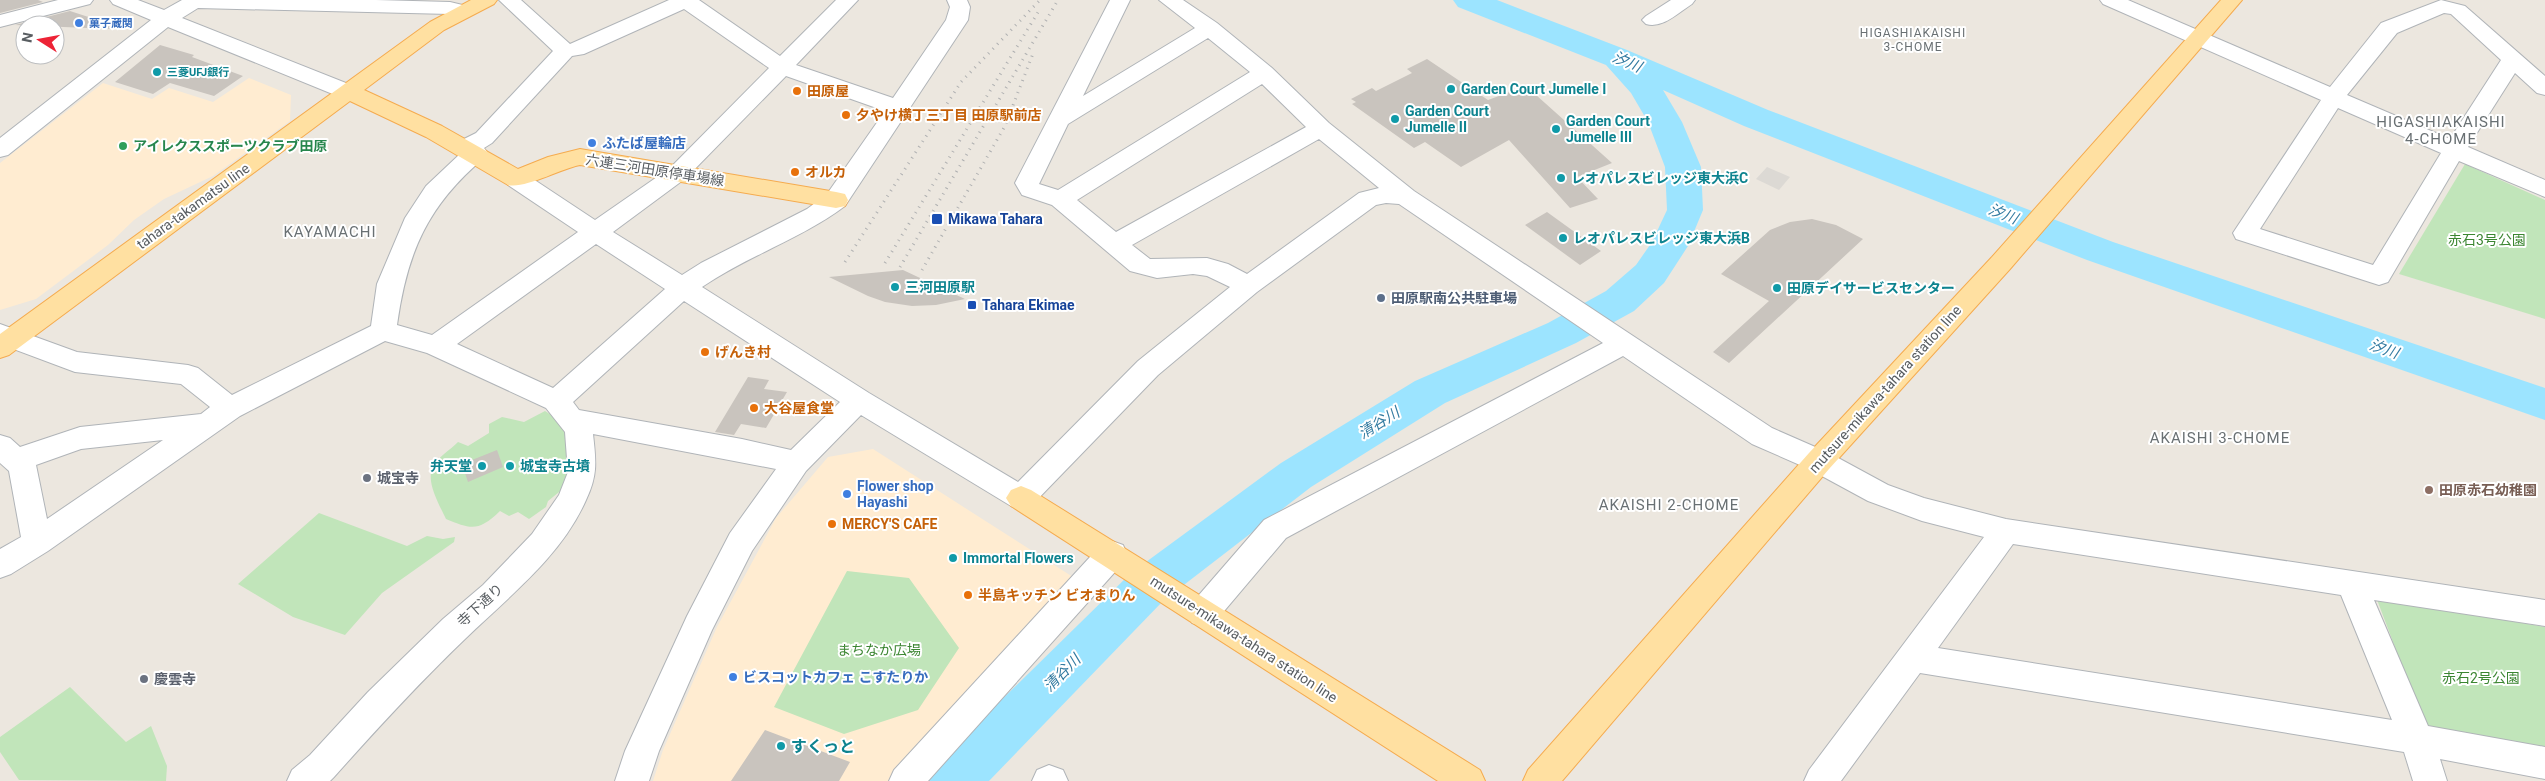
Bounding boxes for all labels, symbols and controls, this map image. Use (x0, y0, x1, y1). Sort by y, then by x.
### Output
north arrow (15, 15, 65, 65)
marker: 菓子蔵関 (73, 17, 85, 29)
place label: 菓子蔵関 (89, 17, 133, 30)
district label: HIGASHIAKAISHI 3-CHOME (1860, 26, 1966, 54)
text: N (18, 31, 36, 44)
water label: 汐川 (1610, 48, 1646, 77)
marker: 三菱UFJ銀行 (151, 66, 163, 78)
place label: 三菱UFJ銀行 (167, 66, 229, 79)
place label: Garden Court Jumelle I (1461, 81, 1606, 97)
place label: 田原屋 (807, 83, 849, 99)
marker: Garden Court Jumelle I (1445, 83, 1457, 95)
marker: 田原屋 (791, 85, 803, 97)
place label: Garden Court Jumelle II (1405, 103, 1489, 135)
place label: 夕やけ横丁三丁目 田原駅前店 (856, 107, 1041, 123)
marker: 夕やけ横丁三丁目 田原駅前店 (840, 109, 852, 121)
marker: Garden Court Jumelle II (1389, 113, 1401, 125)
place label: Garden Court Jumelle III (1566, 113, 1650, 145)
district label: HIGASHIAKAISHI 4-CHOME (2376, 113, 2506, 148)
marker: Garden Court Jumelle III (1550, 123, 1562, 135)
place label: ふたば屋輪店 (602, 135, 686, 151)
marker: ふたば屋輪店 (586, 137, 598, 149)
place label: アイレクススポーツクラブ田原 (133, 138, 328, 154)
marker: アイレクススポーツクラブ田原 (117, 140, 129, 152)
street label: 六連三河田原停車場線 (585, 151, 725, 189)
street label: tahara-takamatsu line (134, 160, 252, 252)
place label: オルカ (805, 164, 847, 180)
marker: オルカ (789, 166, 801, 178)
place label: レオパレスビレッジ東大浜C (1571, 170, 1748, 186)
marker: レオパレスビレッジ東大浜C (1555, 172, 1567, 184)
water label: 汐川 (1986, 200, 2022, 228)
place label: Mikawa Tahara (948, 211, 1043, 227)
marker: Mikawa Tahara (930, 212, 944, 226)
district label: KAYAMACHI (283, 223, 377, 241)
place label: レオパレスビレッジ東大浜B (1573, 230, 1750, 246)
marker: レオパレスビレッジ東大浜B (1557, 232, 1569, 244)
park label: 赤石3号公園 (2448, 232, 2526, 248)
place label: 三河田原駅 (905, 279, 975, 295)
place label: 田原デイサービスセンター (1787, 280, 1955, 296)
marker: 三河田原駅 (889, 281, 901, 293)
marker: 田原デイサービスセンター (1771, 282, 1783, 294)
place label: 田原駅南公共駐車場 (1391, 290, 1517, 306)
marker: 田原駅南公共駐車場 (1375, 292, 1387, 304)
place label: Tahara Ekimae (982, 297, 1075, 313)
marker: Tahara Ekimae (966, 299, 978, 311)
street label: mutsure-mikawa-tahara station line (1806, 302, 1964, 476)
water label: 汐川 (2367, 336, 2403, 363)
place label: げんき村 (715, 344, 771, 360)
marker: げんき村 (699, 346, 711, 358)
place label: 大谷屋食堂 (764, 400, 834, 416)
marker: 大谷屋食堂 (748, 402, 760, 414)
water label: 清谷川 (1355, 402, 1405, 443)
district label: AKAISHI 3-CHOME (2150, 429, 2290, 447)
place label: 弁天堂 (430, 458, 472, 474)
place label: 城宝寺古墳 (520, 458, 590, 474)
marker: 弁天堂 (476, 460, 488, 472)
marker: 城宝寺古墳 (504, 460, 516, 472)
place label: 城宝寺 (377, 470, 419, 486)
marker: 城宝寺 (361, 472, 373, 484)
place label: Flower shop Hayashi (857, 478, 934, 510)
place label: 田原赤石幼稚園 (2439, 482, 2537, 498)
marker: 田原赤石幼稚園 (2423, 484, 2435, 496)
marker: Flower shop Hayashi (841, 488, 853, 500)
district label: AKAISHI 2-CHOME (1599, 496, 1739, 514)
place label: MERCY'S CAFE (842, 516, 938, 532)
marker: MERCY'S CAFE (826, 518, 838, 530)
place label: Immortal Flowers (963, 550, 1074, 566)
marker: Immortal Flowers (947, 552, 959, 564)
street label: mutsure-mikawa-tahara station line (1148, 573, 1340, 705)
street label: 寺下通り (454, 580, 506, 630)
place label: 半島キッチン ビオまりん (978, 587, 1135, 603)
marker: 半島キッチン ビオまりん (962, 589, 974, 601)
park label: まちなか広場 (837, 642, 921, 658)
water label: 清谷川 (1040, 649, 1086, 695)
place label: ビスコットカフェ こすたりか (743, 669, 928, 685)
park label: 赤石2号公園 (2442, 670, 2520, 686)
place label: 慶雲寺 (154, 671, 196, 687)
marker: ビスコットカフェ こすたりか (727, 671, 739, 683)
marker: 慶雲寺 (138, 673, 150, 685)
place label: すくっと (791, 737, 855, 756)
marker: すくっと (775, 740, 787, 752)

